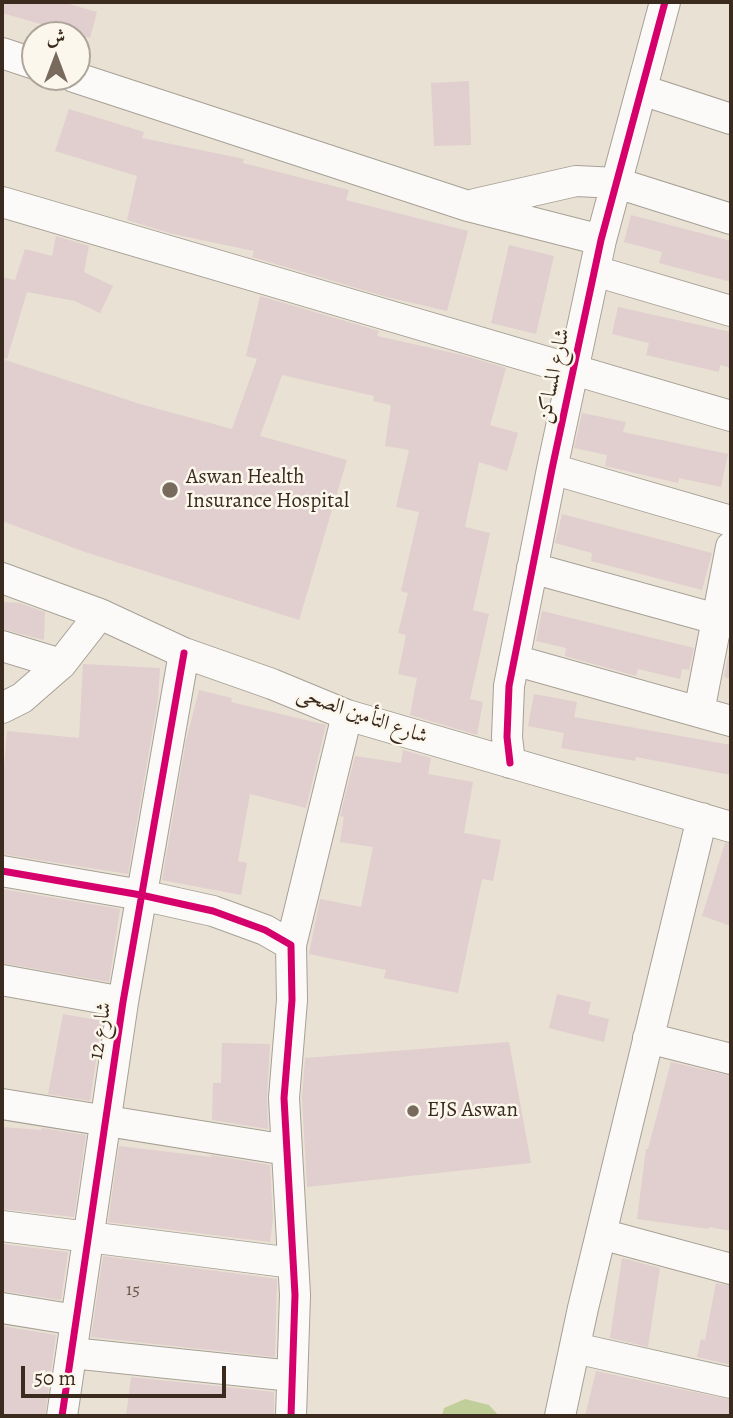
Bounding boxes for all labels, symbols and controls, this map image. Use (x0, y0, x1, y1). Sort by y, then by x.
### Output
north arrow (21, 21, 91, 91)
text: ش (47, 24, 65, 50)
street label: شارع المساكن (532, 326, 576, 426)
place label: Aswan Health Insurance Hospital (186, 465, 349, 515)
marker: Aswan Health Insurance Hospital (160, 480, 180, 500)
street label: شارع التأمين الصحى (293, 682, 431, 750)
street label: شارع 12 (84, 1000, 118, 1062)
place label: EJS Aswan (427, 1098, 518, 1124)
marker: EJS Aswan (405, 1103, 421, 1119)
house number: 15 (126, 1280, 140, 1302)
scale bar (24, 1352, 229, 1396)
text: 50 m (34, 1364, 76, 1392)

